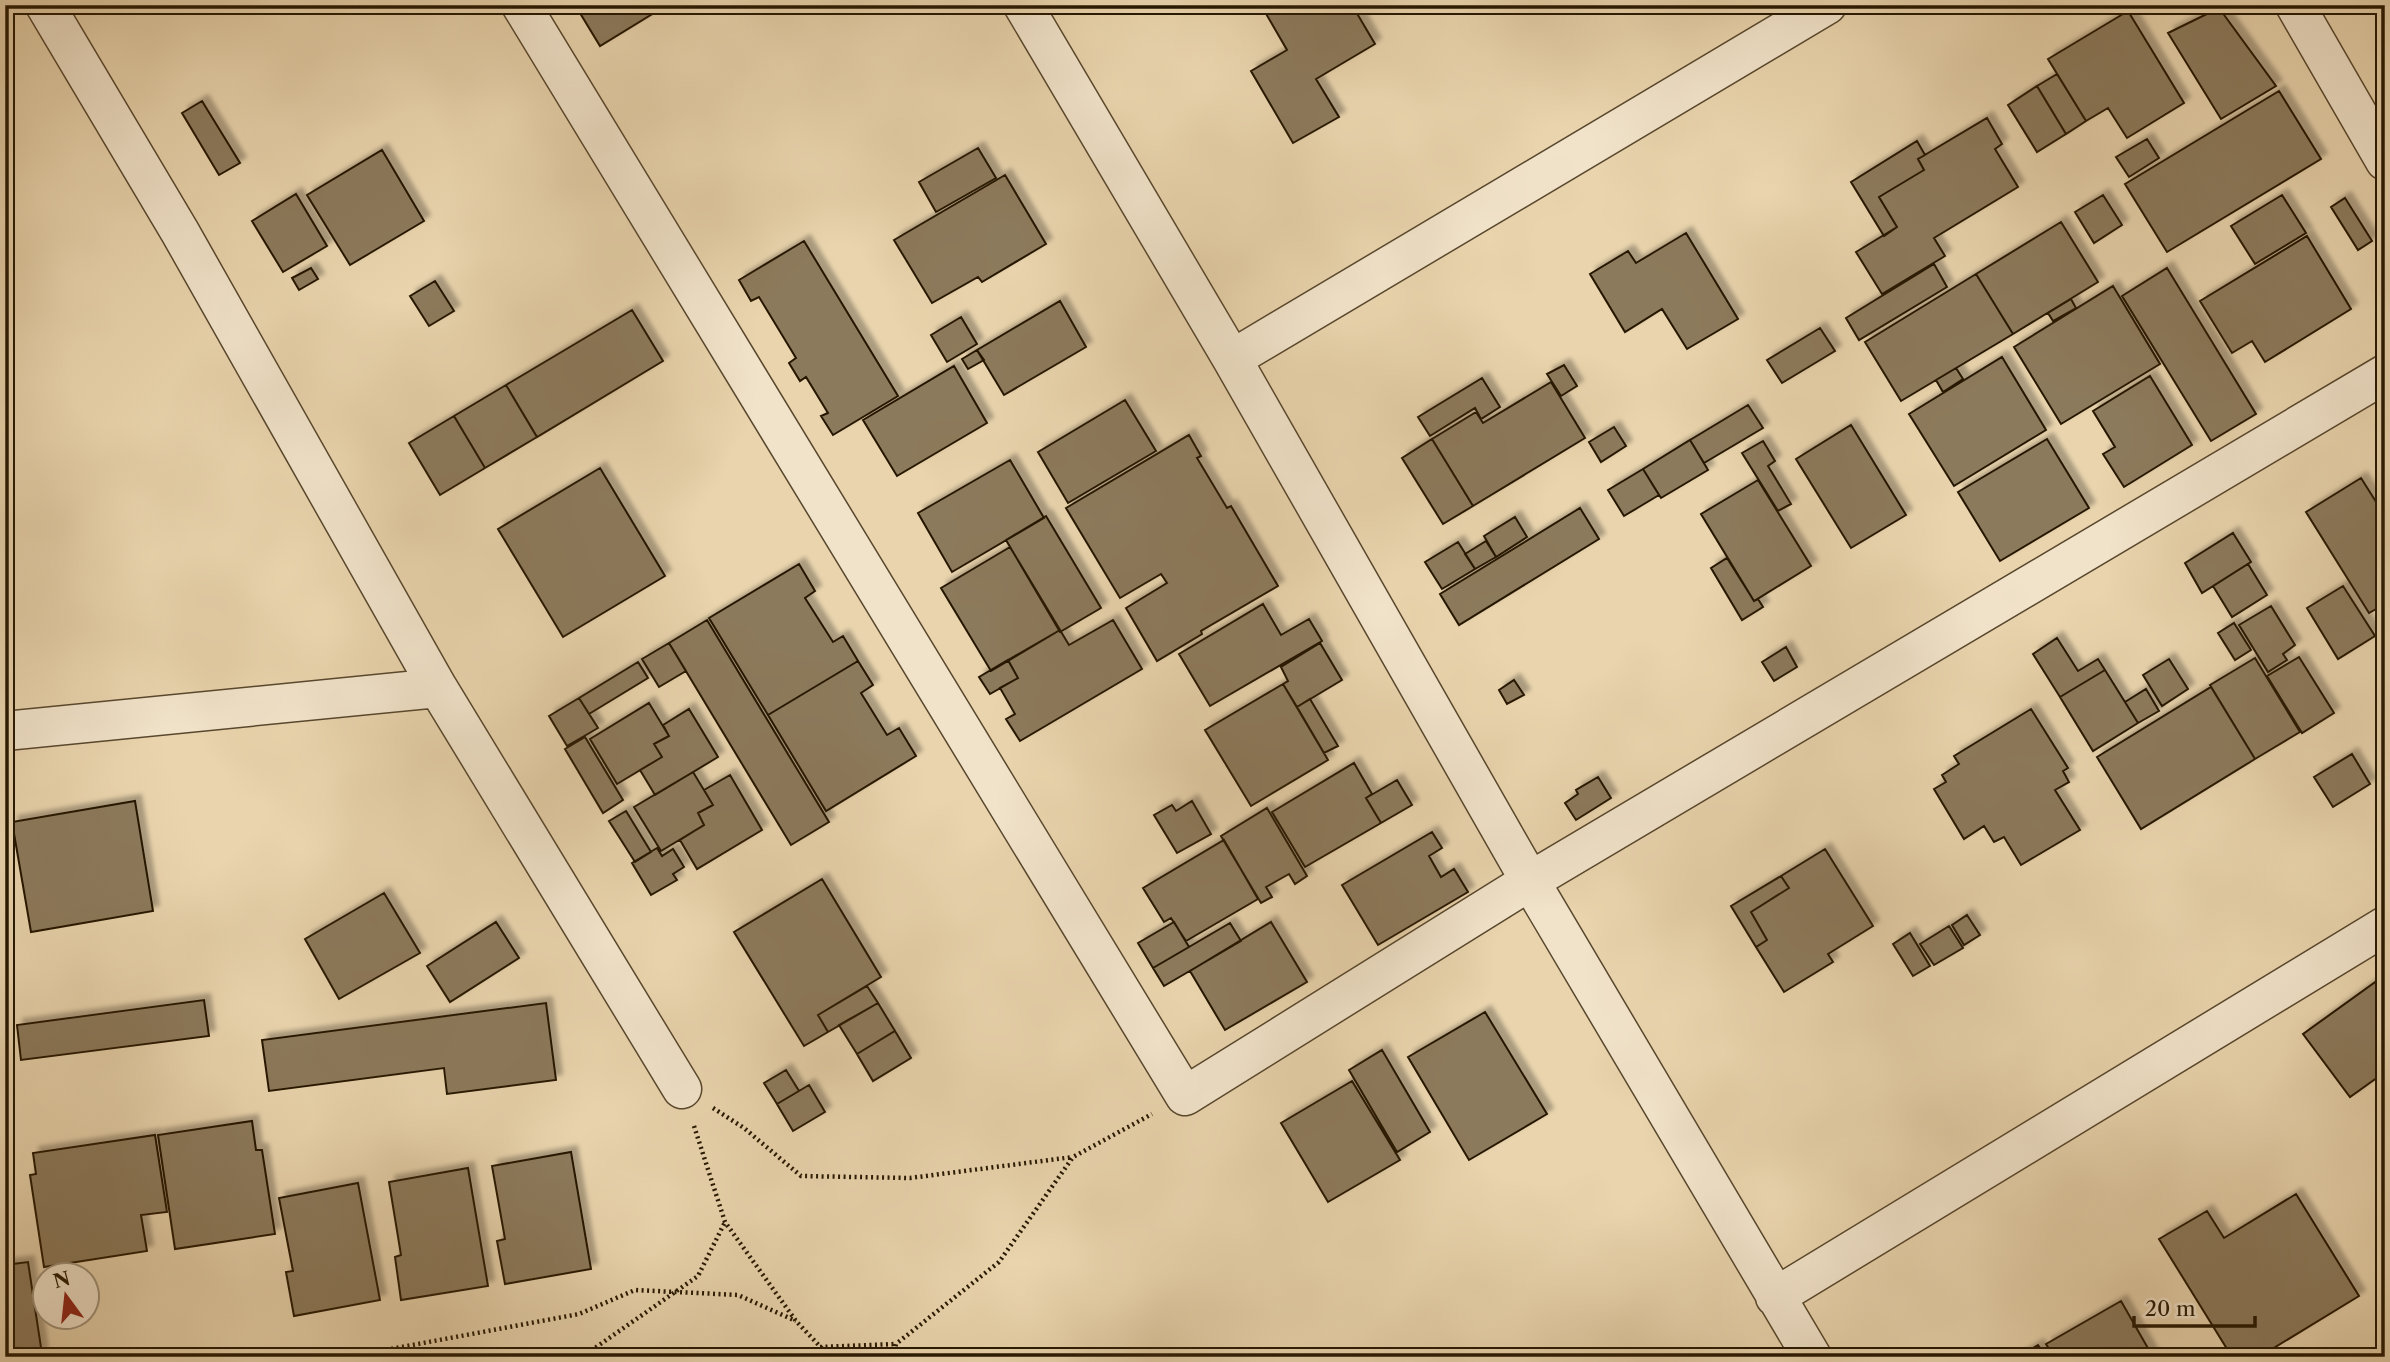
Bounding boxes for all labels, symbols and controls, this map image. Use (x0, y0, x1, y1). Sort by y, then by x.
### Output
north arrow (32, 1260, 102, 1330)
text: N (51, 1267, 73, 1293)
scale bar (2134, 1285, 2255, 1329)
text: 20 m (2145, 1296, 2196, 1321)

